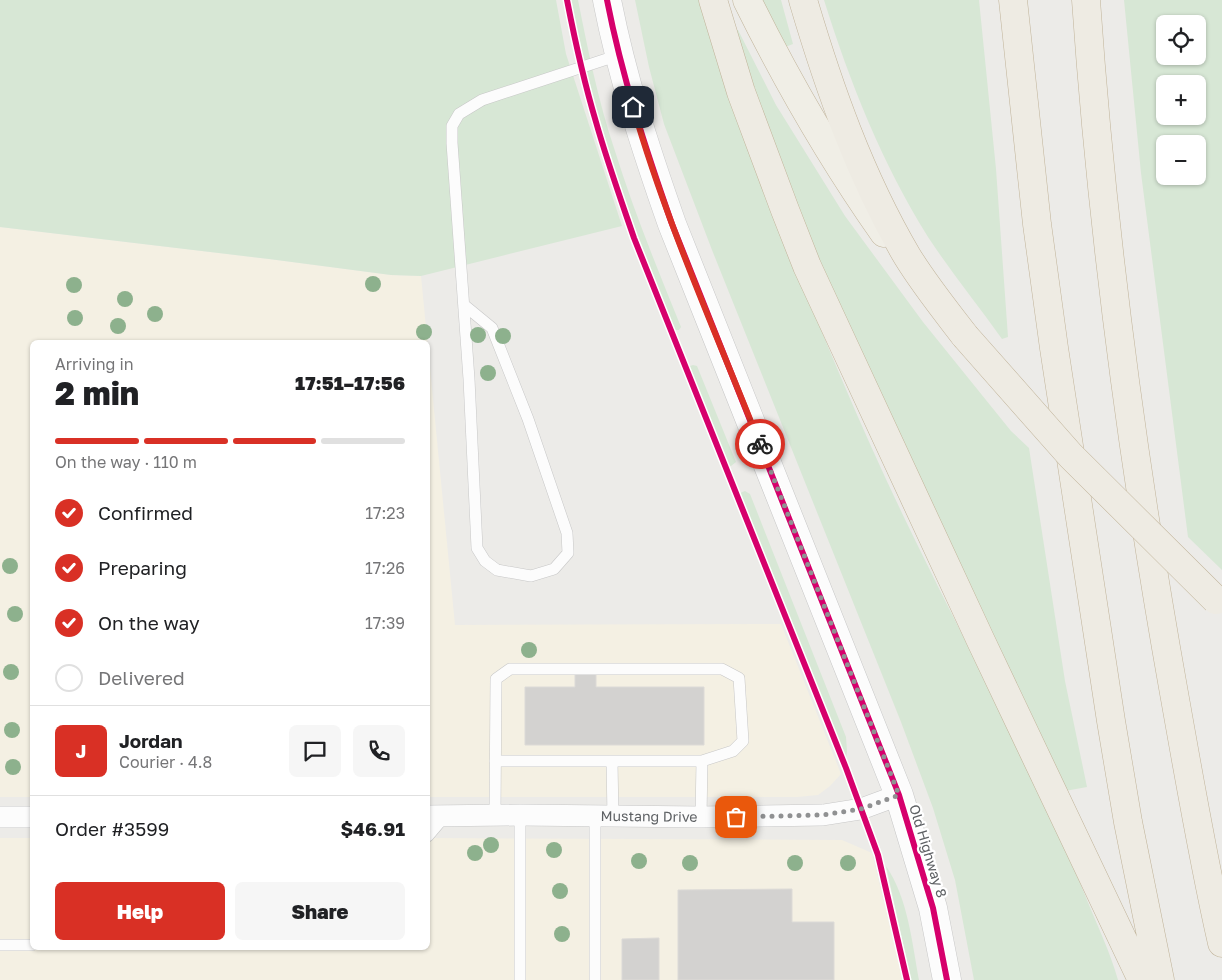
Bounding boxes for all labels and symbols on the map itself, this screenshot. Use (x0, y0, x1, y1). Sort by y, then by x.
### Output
pin (612, 86, 654, 128)
courier (735, 419, 785, 469)
pin (715, 796, 757, 838)
street label: Old Highway 8 (906, 802, 951, 900)
street label: Mustang Drive (600, 807, 698, 825)

